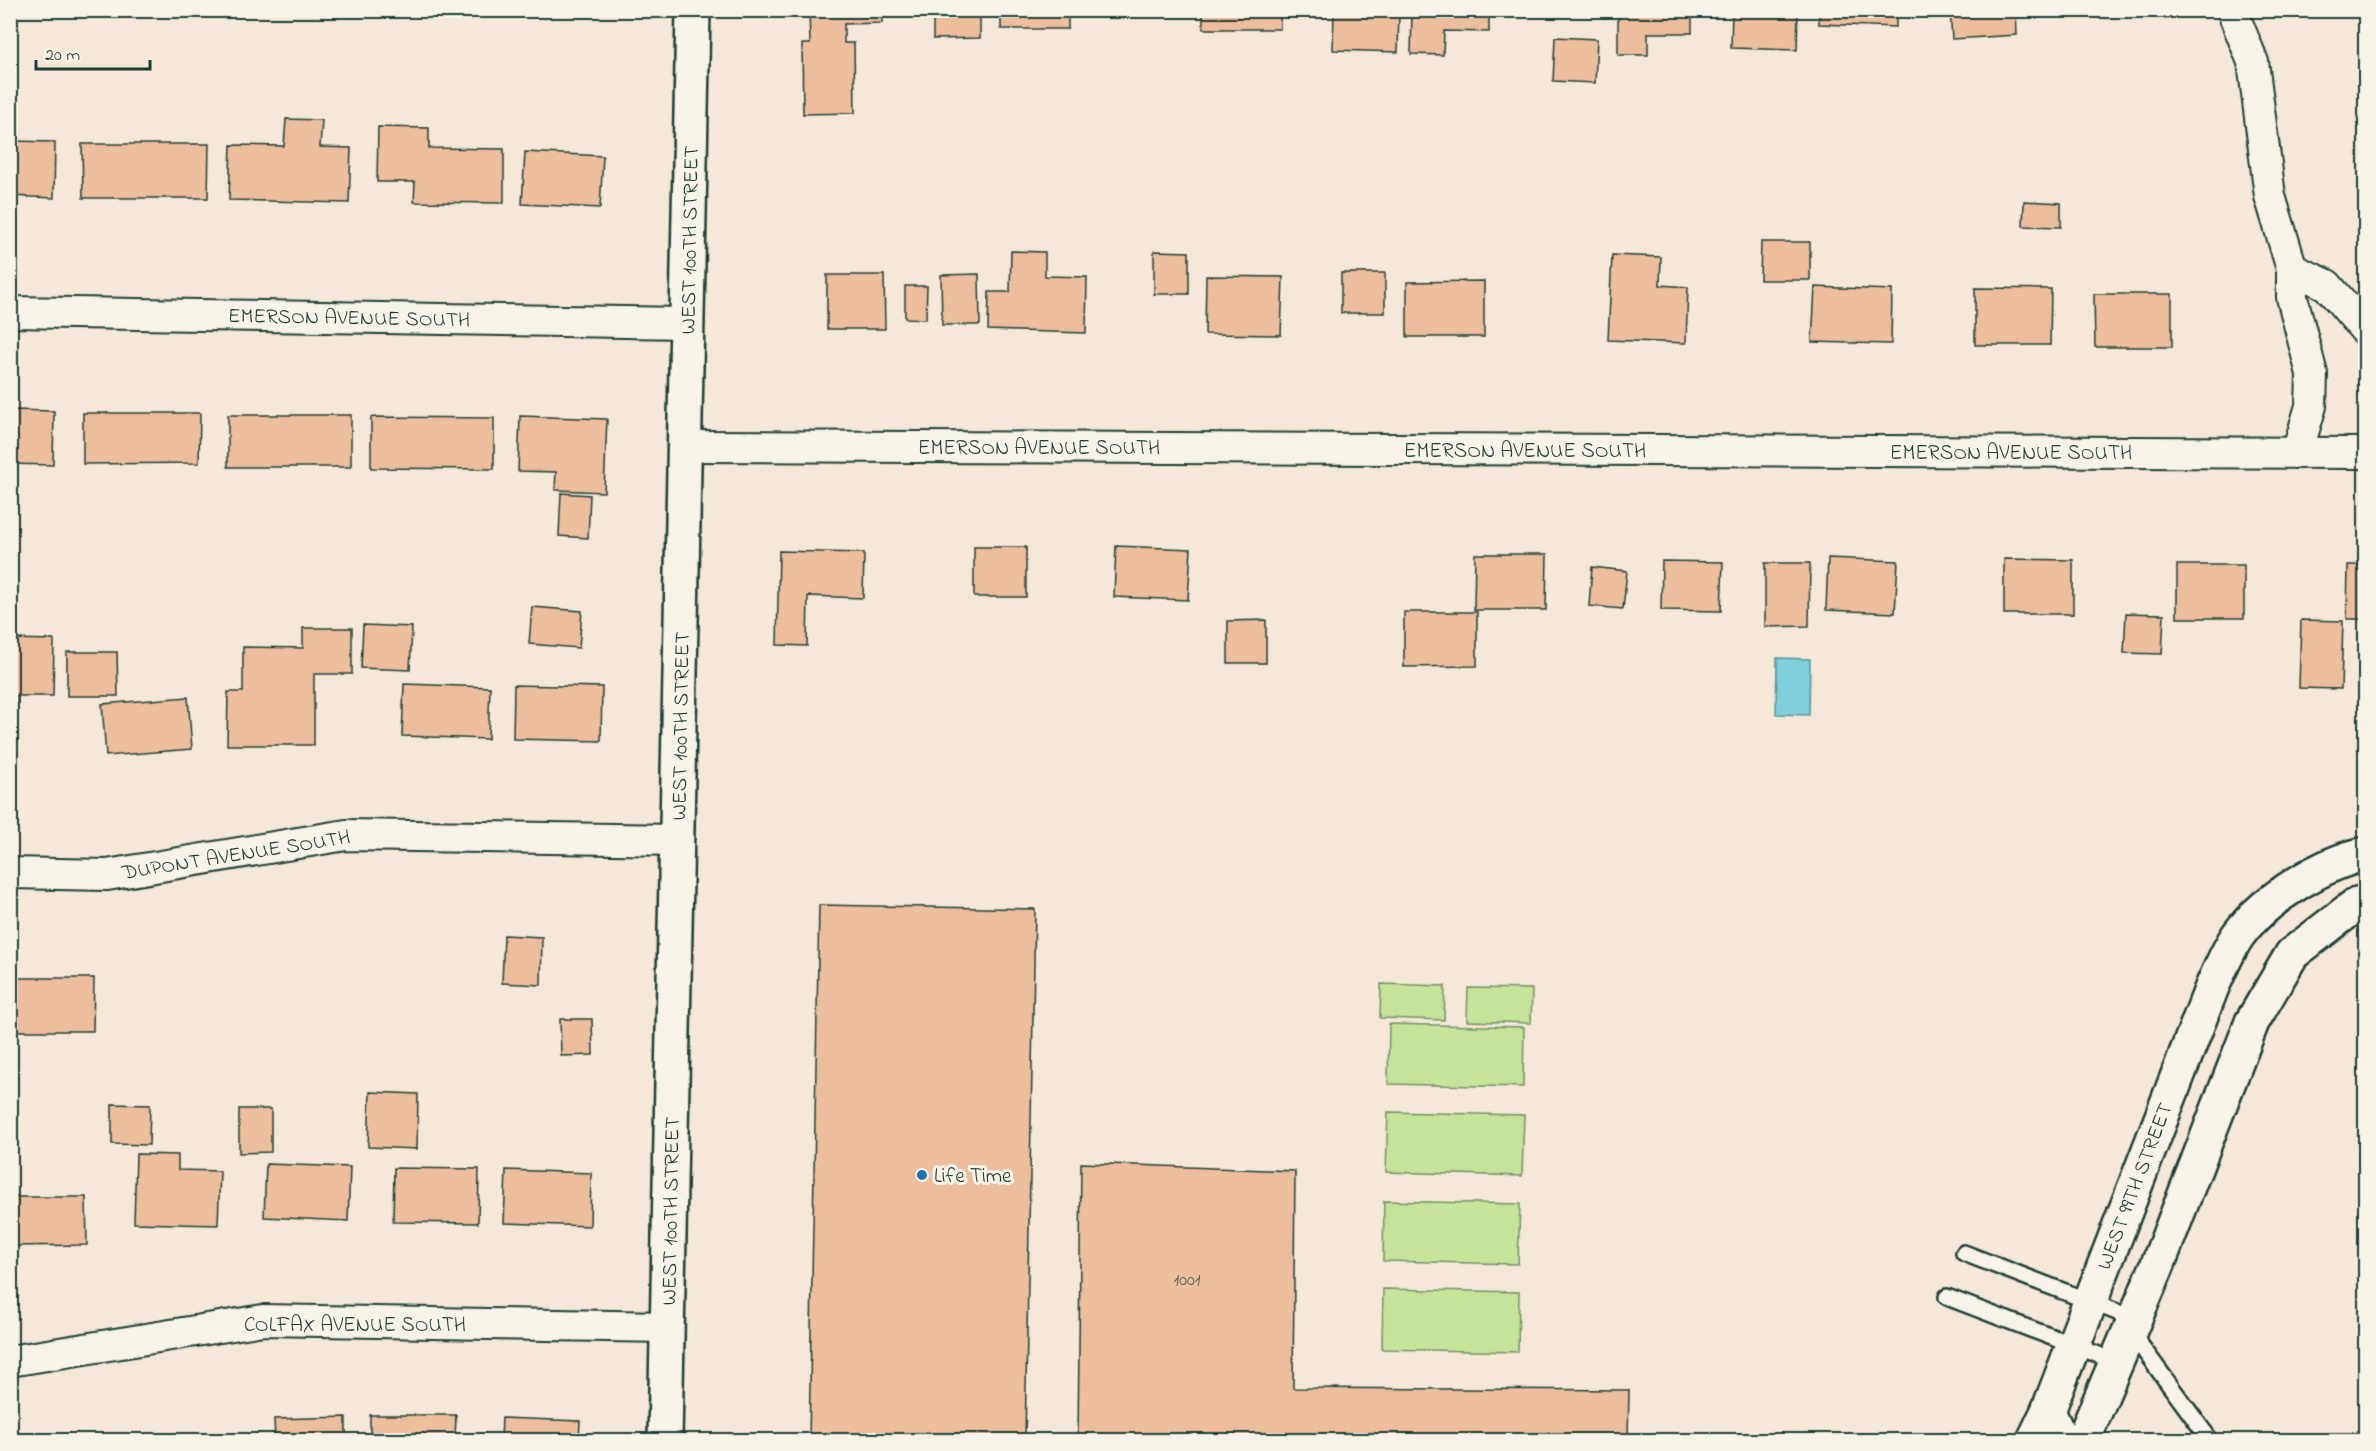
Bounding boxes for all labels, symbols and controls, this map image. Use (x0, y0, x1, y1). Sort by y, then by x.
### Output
scale bar (36, 33, 150, 71)
text: 20 m (45, 43, 80, 69)
street label: WEST 100TH STREET (674, 145, 708, 335)
street label: EMERSON AVENUE SOUTH (228, 302, 470, 336)
street label: EMERSON AVENUE SOUTH (918, 434, 1160, 464)
street label: EMERSON AVENUE SOUTH (1404, 437, 1646, 467)
street label: EMERSON AVENUE SOUTH (1890, 439, 2132, 469)
street label: WEST 100TH STREET (665, 631, 699, 821)
street label: DUPONT AVENUE SOUTH (119, 823, 353, 889)
street label: WEST 99TH STREET (2090, 1099, 2181, 1274)
street label: WEST 100TH STREET (655, 1116, 689, 1306)
place label: Life Time (934, 1162, 1012, 1192)
marker: Life Time (915, 1168, 929, 1182)
house number: 1001 (1174, 1268, 1201, 1294)
street label: COLFAX AVENUE SOUTH (244, 1311, 466, 1341)

